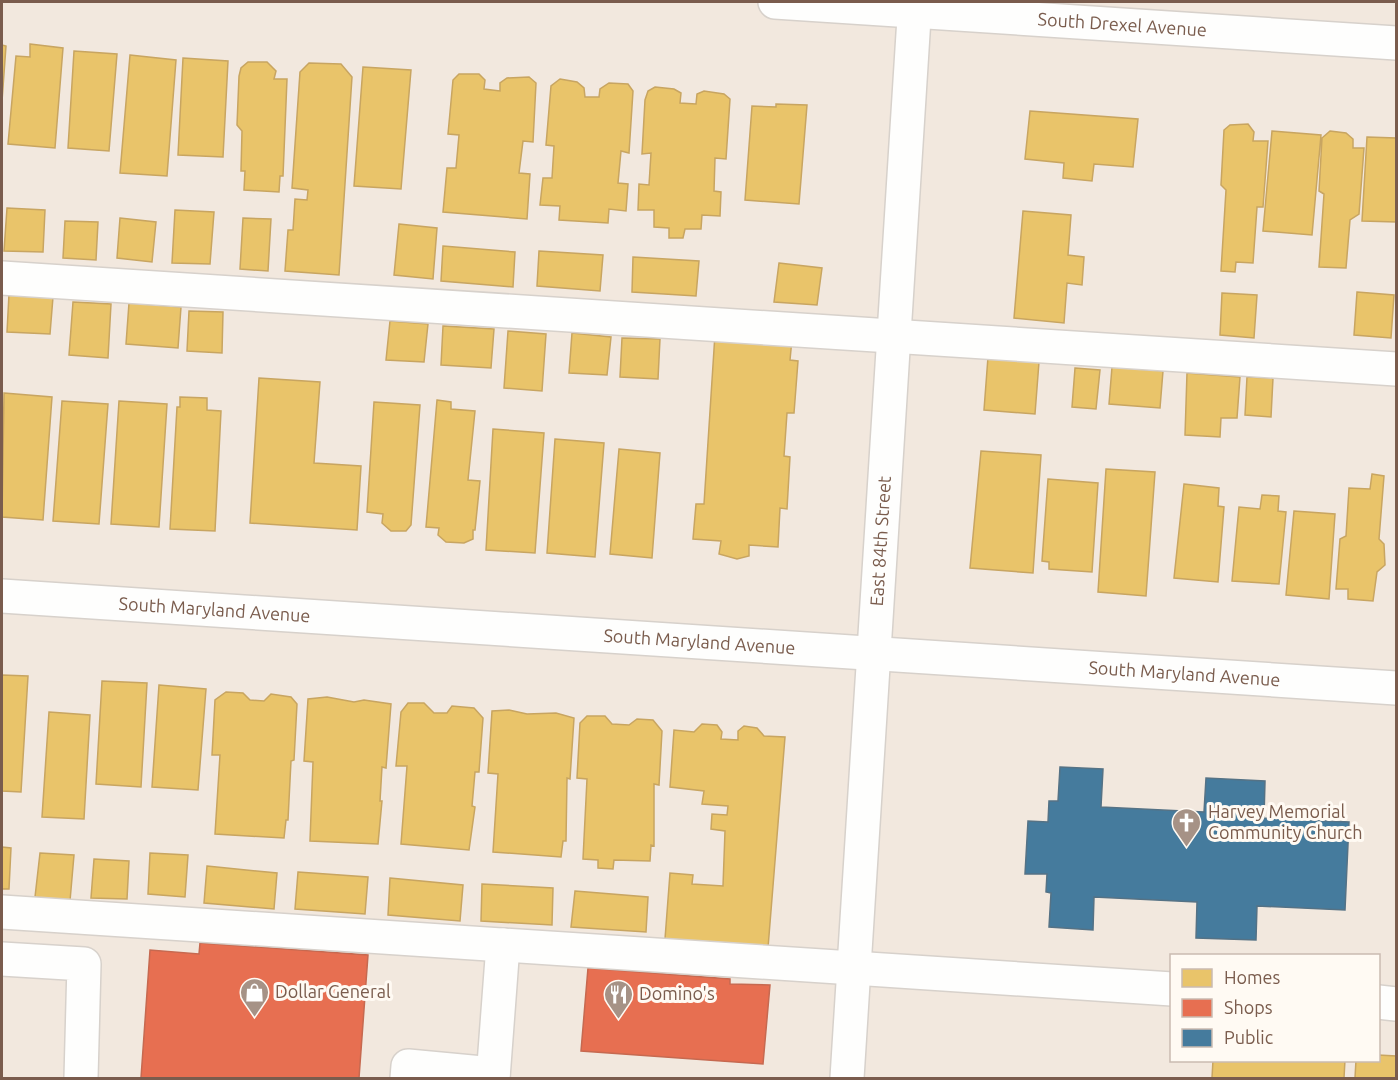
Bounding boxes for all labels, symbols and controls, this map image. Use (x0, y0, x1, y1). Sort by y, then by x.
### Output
street label: South Drexel Avenue (1037, 8, 1208, 39)
street label: East 84th Street (866, 475, 894, 607)
street label: South Maryland Avenue (118, 593, 311, 625)
street label: South Maryland Avenue (603, 625, 796, 657)
street label: South Maryland Avenue (1088, 657, 1281, 689)
place label: Harvey Memorial Community Church (1208, 801, 1362, 842)
church icon: Harvey Memorial Community Church (1171, 806, 1203, 848)
legend (1170, 954, 1380, 1062)
text: Homes (1224, 967, 1281, 987)
shop icon: Dollar General (238, 976, 270, 1018)
restaurant icon: Domino's (602, 978, 634, 1020)
place label: Dollar General (275, 981, 391, 1001)
place label: Domino's (639, 983, 715, 1003)
text: Shops (1224, 997, 1273, 1017)
text: Public (1224, 1027, 1273, 1047)

